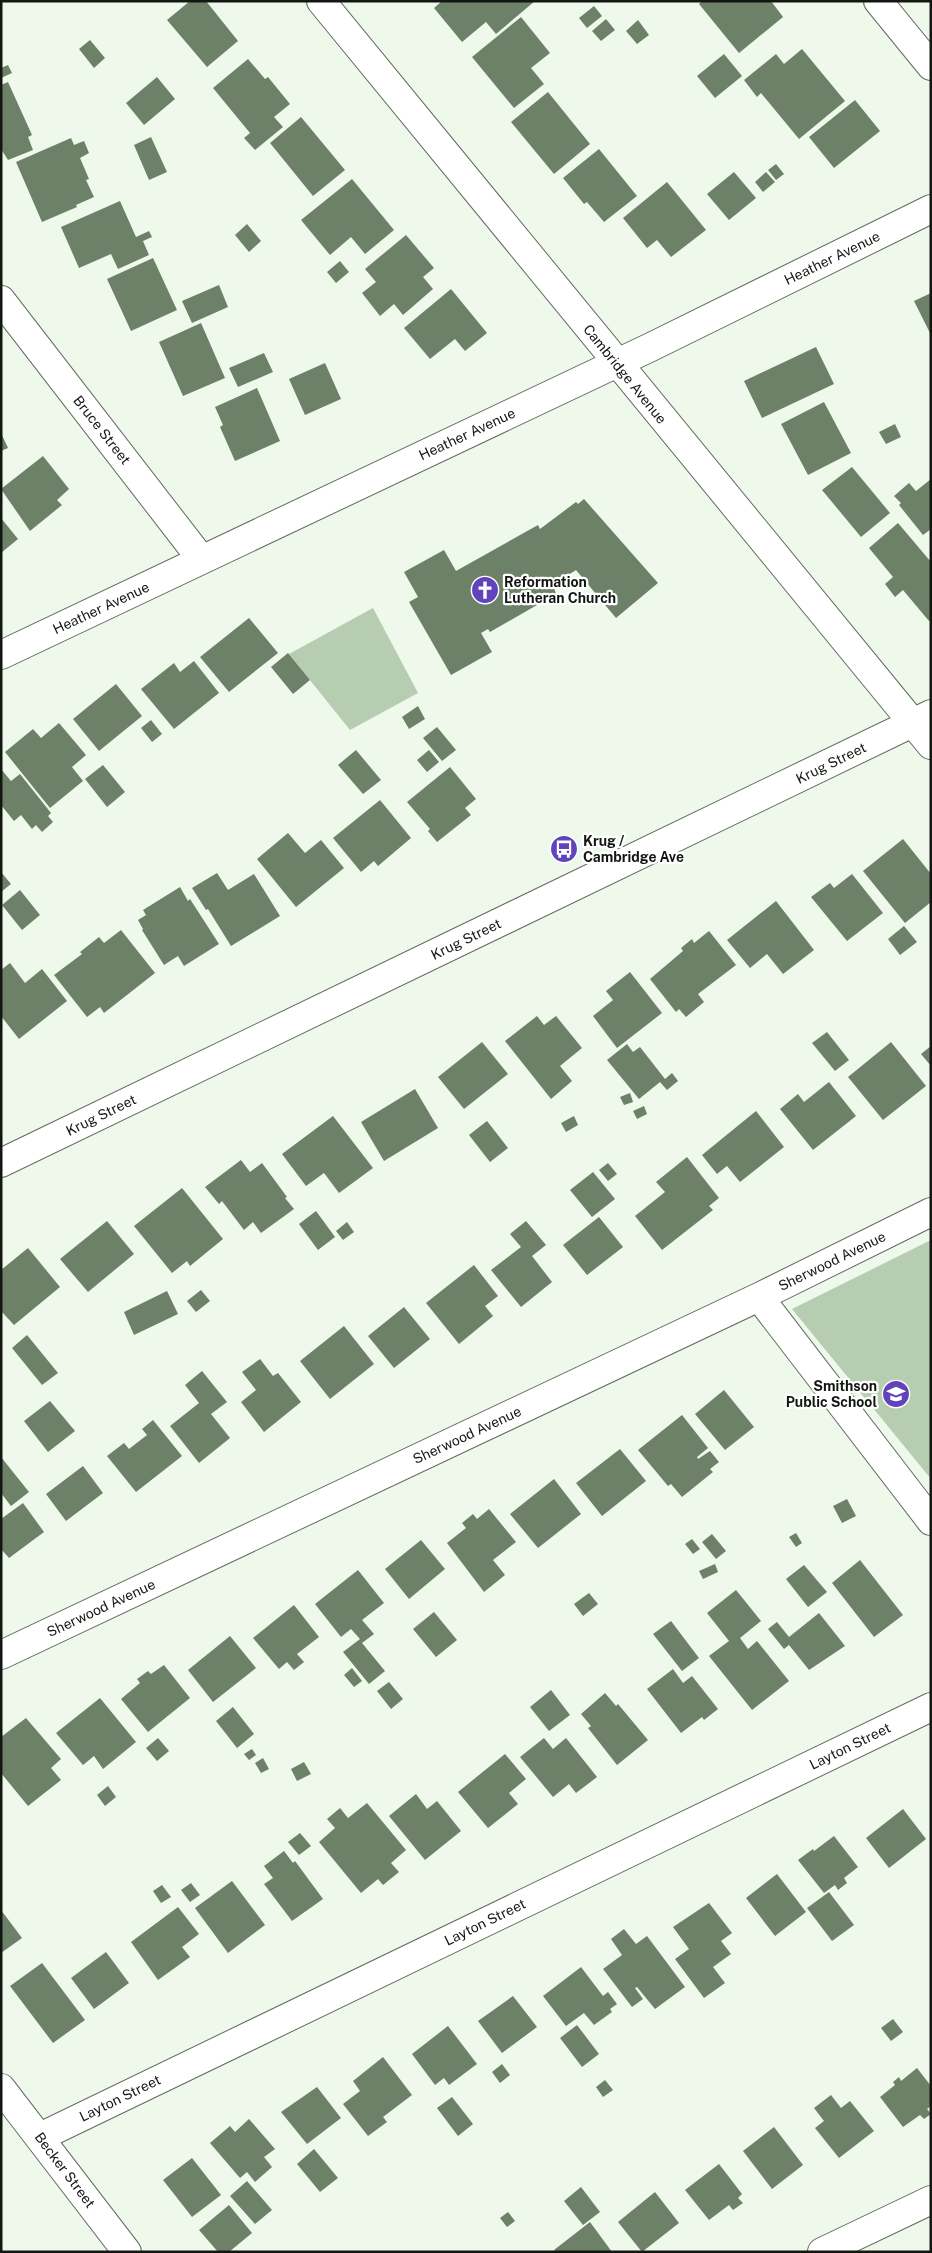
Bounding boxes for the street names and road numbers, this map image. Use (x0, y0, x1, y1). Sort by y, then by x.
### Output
street label: Heather Avenue (782, 228, 882, 288)
street label: Cambridge Avenue (580, 321, 670, 427)
street label: Bruce Street (70, 392, 134, 468)
street label: Heather Avenue (416, 405, 518, 463)
street label: Heather Avenue (50, 579, 152, 637)
street label: Krug Street (793, 739, 869, 787)
street label: Krug Street (428, 915, 504, 963)
street label: Krug Street (63, 1091, 139, 1139)
street label: Sherwood Avenue (776, 1228, 888, 1294)
street label: Sherwood Avenue (410, 1403, 524, 1467)
street label: Sherwood Avenue (44, 1576, 158, 1640)
street label: Layton Street (807, 1719, 893, 1773)
street label: Layton Street (442, 1895, 528, 1949)
street label: Layton Street (77, 2071, 163, 2125)
street label: Becker Street (31, 2129, 99, 2211)

